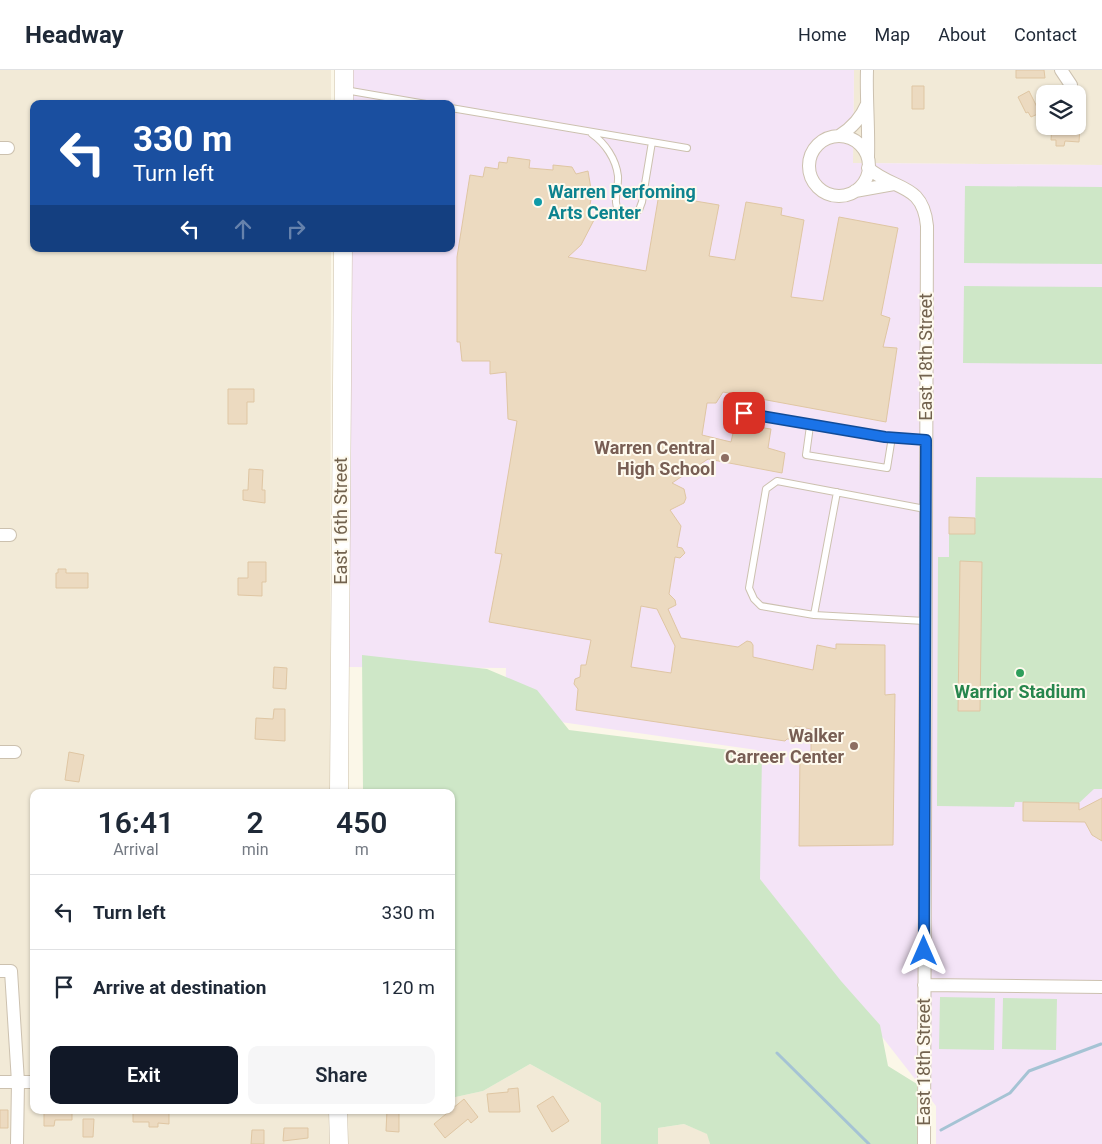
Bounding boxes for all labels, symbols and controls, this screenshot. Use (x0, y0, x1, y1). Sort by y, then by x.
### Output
text: Headway (25, 21, 124, 49)
text: Home (798, 24, 847, 45)
text: Map (875, 24, 910, 45)
text: About (938, 24, 986, 45)
text: Contact (1014, 24, 1077, 45)
map controls (1036, 85, 1086, 135)
button: layers (1036, 85, 1086, 135)
text: 330 m (133, 119, 232, 160)
icon: left (50, 120, 115, 185)
text: Turn left (133, 161, 214, 186)
place label: Warren Perfoming Arts Center (548, 181, 696, 223)
marker: Warren Perfoming Arts Center (532, 196, 544, 208)
icon: left (176, 215, 204, 243)
icon: ahead (229, 215, 257, 243)
icon: right (282, 215, 310, 243)
street label: East 18th Street (915, 293, 936, 421)
pin (723, 392, 765, 434)
icon: arrive (730, 399, 758, 427)
place label: Warren Central High School (594, 437, 715, 479)
marker: Warren Central High School (719, 452, 731, 464)
street label: East 16th Street (330, 457, 351, 585)
marker: Warrior Stadium (1014, 667, 1026, 679)
place label: Warrior Stadium (954, 681, 1086, 702)
place label: Walker Carreer Center (725, 725, 844, 767)
marker: Walker Carreer Center (848, 740, 860, 752)
text: 16:41 (98, 805, 174, 840)
text: 2 (247, 805, 264, 840)
text: 450 (336, 805, 387, 840)
text: Arrival (113, 840, 159, 859)
text: min (242, 840, 269, 859)
text: m (355, 840, 369, 859)
icon: left (50, 898, 78, 926)
text: Turn left (93, 901, 166, 924)
text: 330 m (382, 901, 435, 924)
position arrow (897, 924, 949, 976)
icon: arrive (50, 973, 78, 1001)
text: Arrive at destination (93, 976, 266, 999)
text: 120 m (382, 976, 435, 999)
street label: East 18th Street (913, 998, 934, 1126)
button: Exit (50, 1046, 238, 1104)
button: Share (248, 1046, 435, 1104)

